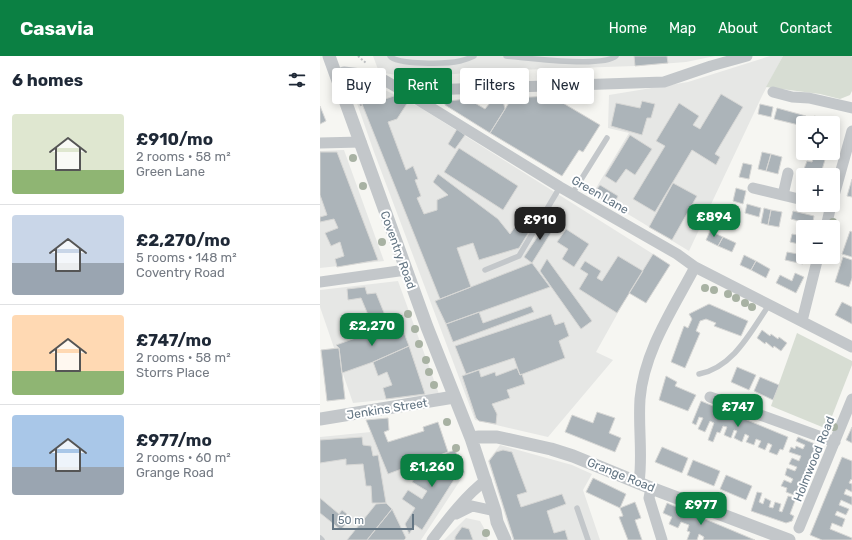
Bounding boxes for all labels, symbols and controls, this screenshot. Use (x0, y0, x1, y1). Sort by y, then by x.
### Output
text: Casavia (20, 17, 94, 40)
text: Home (609, 20, 647, 37)
text: Map (669, 20, 696, 37)
text: About (718, 20, 758, 37)
text: Contact (780, 20, 832, 37)
chip: Buy (332, 68, 386, 104)
chip: Rent (394, 68, 452, 104)
chip: Filters (460, 68, 529, 104)
chip: New (537, 68, 594, 104)
icon: filters (286, 69, 308, 91)
text: 6 homes (12, 70, 83, 90)
map controls (796, 116, 840, 264)
button: locate (796, 116, 840, 160)
text: £910/mo (136, 129, 213, 149)
icon: home (44, 130, 92, 178)
text: 2 rooms · 58 m² (136, 149, 231, 164)
text: Green Lane (136, 164, 205, 179)
button: + (796, 168, 840, 212)
street label: Green Lane (569, 173, 631, 217)
pin: £894 (690, 204, 738, 238)
pin: £910 (516, 207, 564, 241)
street label: Coventry Road (377, 209, 419, 291)
text: £894 (696, 209, 732, 224)
text: £910 (523, 212, 557, 227)
button: − (796, 220, 840, 264)
text: £2,270/mo (136, 230, 230, 250)
icon: home (44, 231, 92, 279)
text: 5 rooms · 148 m² (136, 250, 237, 265)
text: Coventry Road (136, 265, 225, 280)
pin: £2,270 (339, 313, 405, 347)
text: £2,270 (349, 318, 395, 333)
text: £747/mo (136, 330, 212, 350)
icon: home (44, 331, 92, 379)
text: 2 rooms · 58 m² (136, 350, 231, 365)
text: Storrs Place (136, 365, 209, 380)
pin: £747 (714, 394, 762, 428)
street label: Jenkins Street (346, 396, 429, 422)
text: £747 (722, 399, 754, 414)
street label: Holmwood Road (791, 414, 837, 504)
text: £977/mo (136, 430, 212, 450)
icon: home (44, 431, 92, 479)
text: 2 rooms · 60 m² (136, 450, 231, 465)
pin: £1,260 (399, 454, 465, 488)
street label: Grange Road (585, 455, 657, 495)
text: £1,260 (409, 459, 455, 474)
text: Grange Road (136, 465, 214, 480)
pin: £977 (677, 492, 725, 526)
text: £977 (685, 497, 717, 512)
scale bar (332, 512, 414, 531)
text: 50 m (338, 514, 364, 527)

